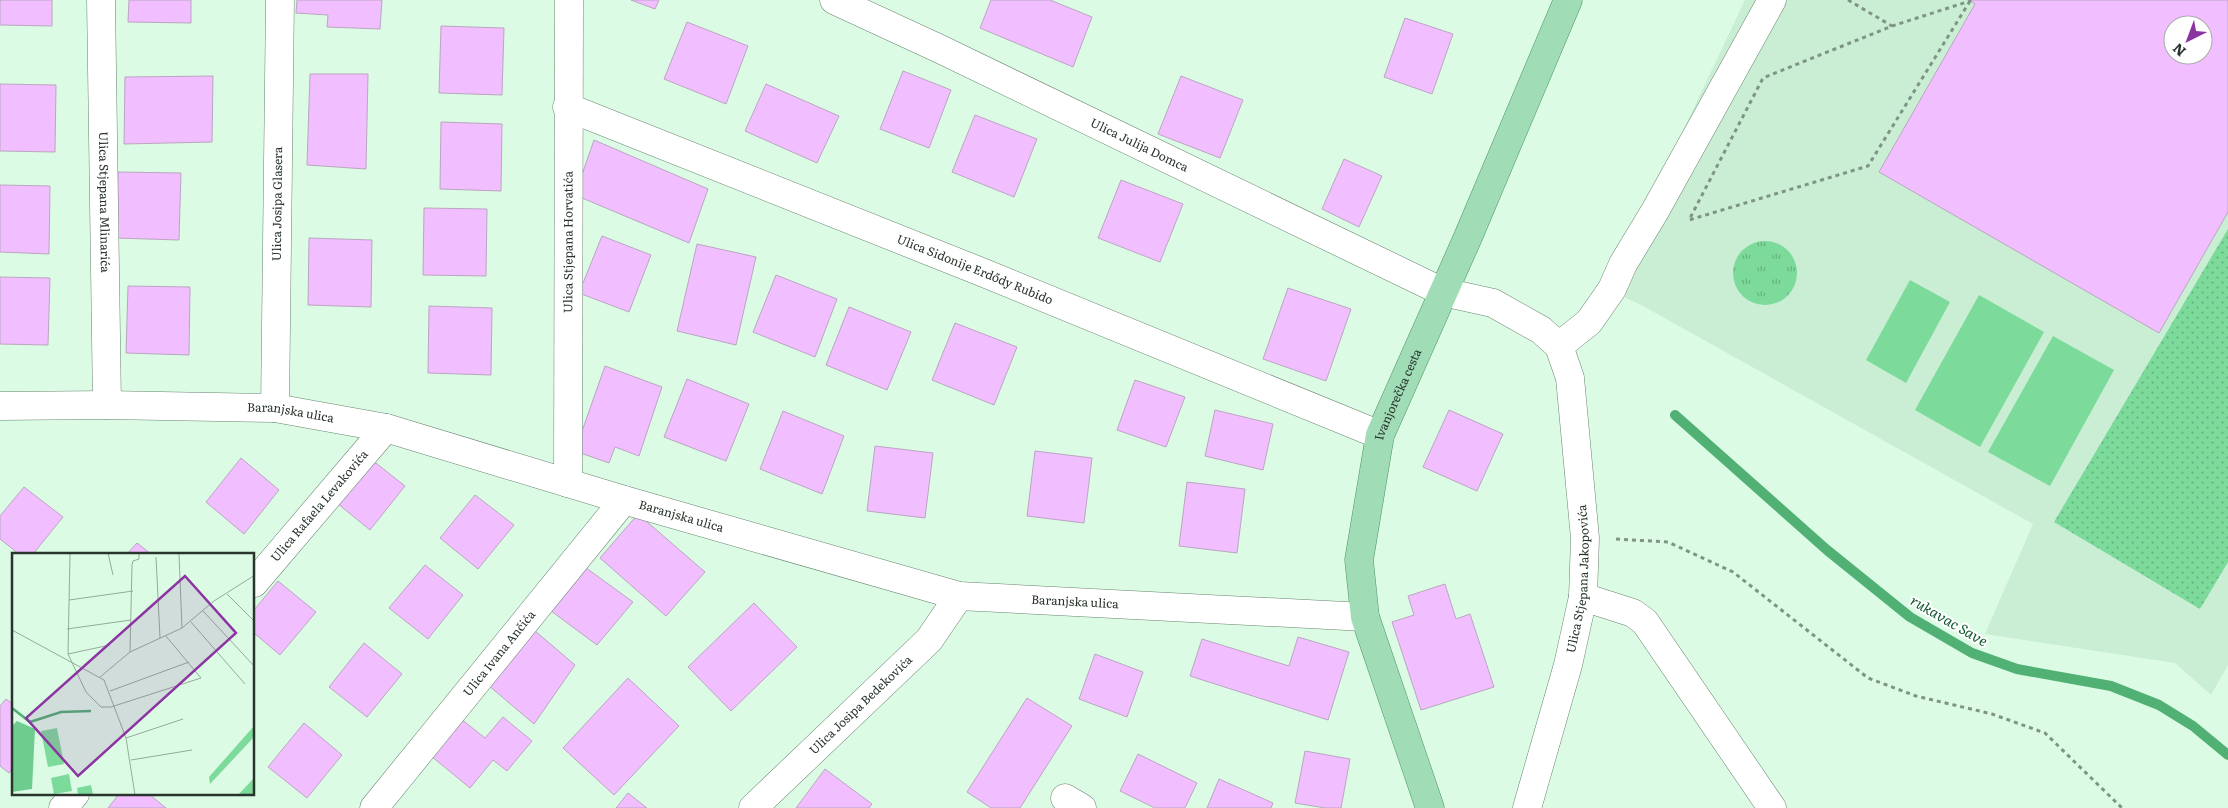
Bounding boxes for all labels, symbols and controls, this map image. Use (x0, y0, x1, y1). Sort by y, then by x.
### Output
north arrow (2163, 15, 2213, 65)
text: N (2167, 39, 2190, 62)
street label: Ulica Julija Domca (1087, 113, 1192, 176)
street label: Ulica Stjepana Mlinarića (95, 131, 115, 273)
street label: Ulica Josipa Glasera (267, 146, 286, 261)
street label: Ulica Stjepana Horvatića (558, 170, 577, 313)
street label: Ulica Sidonije Erdődy Rubido (894, 229, 1056, 308)
street label: Ivanjorečka cesta (1369, 345, 1425, 441)
street label: Baranjska ulica (247, 398, 336, 427)
street label: Ulica Rafaela Levakovića (266, 445, 372, 565)
street label: Baranjska ulica (637, 495, 727, 536)
street label: Ulica Stjepana Jakopovića (1561, 503, 1593, 655)
inset map (12, 553, 255, 796)
street label: Baranjska ulica (1031, 590, 1120, 612)
water label: rukavac Save (1907, 590, 1992, 650)
street label: Ulica Ivana Ančića (458, 606, 539, 700)
street label: Ulica Josipa Bedekovića (804, 650, 916, 758)

